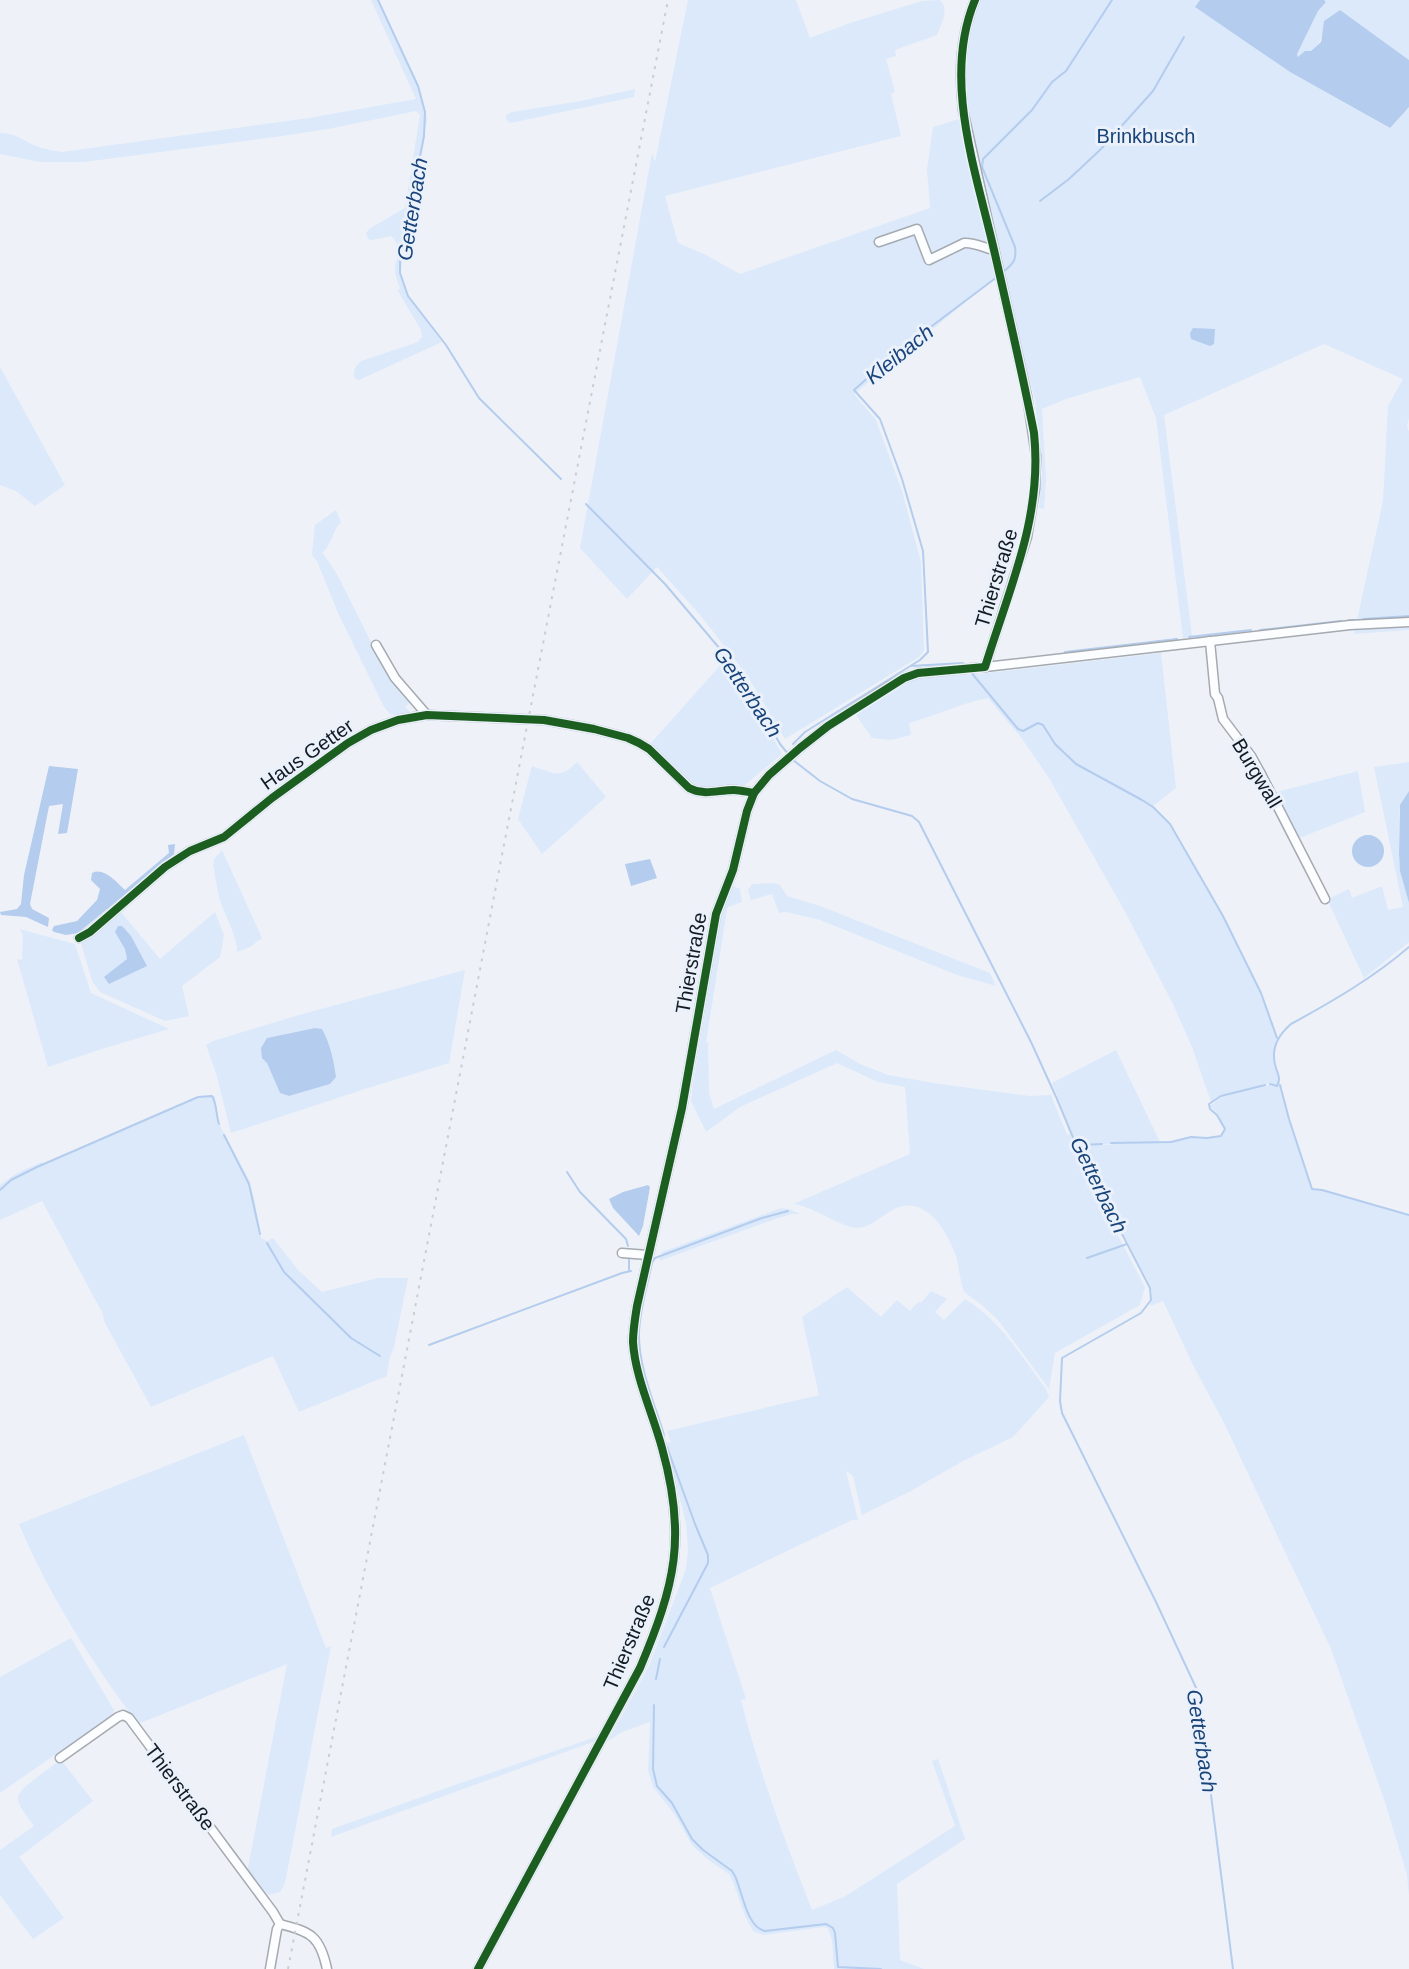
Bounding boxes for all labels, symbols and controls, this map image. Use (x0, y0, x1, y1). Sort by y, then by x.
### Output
park label: Brinkbusch (1097, 125, 1195, 147)
water label: Getterbach (393, 156, 431, 262)
water label: Kleibach (860, 320, 938, 388)
street label: Thierstraße (971, 526, 1021, 630)
water label: Getterbach (709, 642, 787, 742)
street label: Haus Getter (257, 714, 358, 794)
street label: Burgwall (1228, 734, 1286, 812)
street label: Thierstraße (671, 911, 711, 1015)
water label: Getterbach (1066, 1133, 1132, 1237)
street label: Thierstraße (599, 1591, 659, 1693)
water label: Getterbach (1183, 1688, 1221, 1794)
street label: Thierstraße (140, 1740, 220, 1834)

